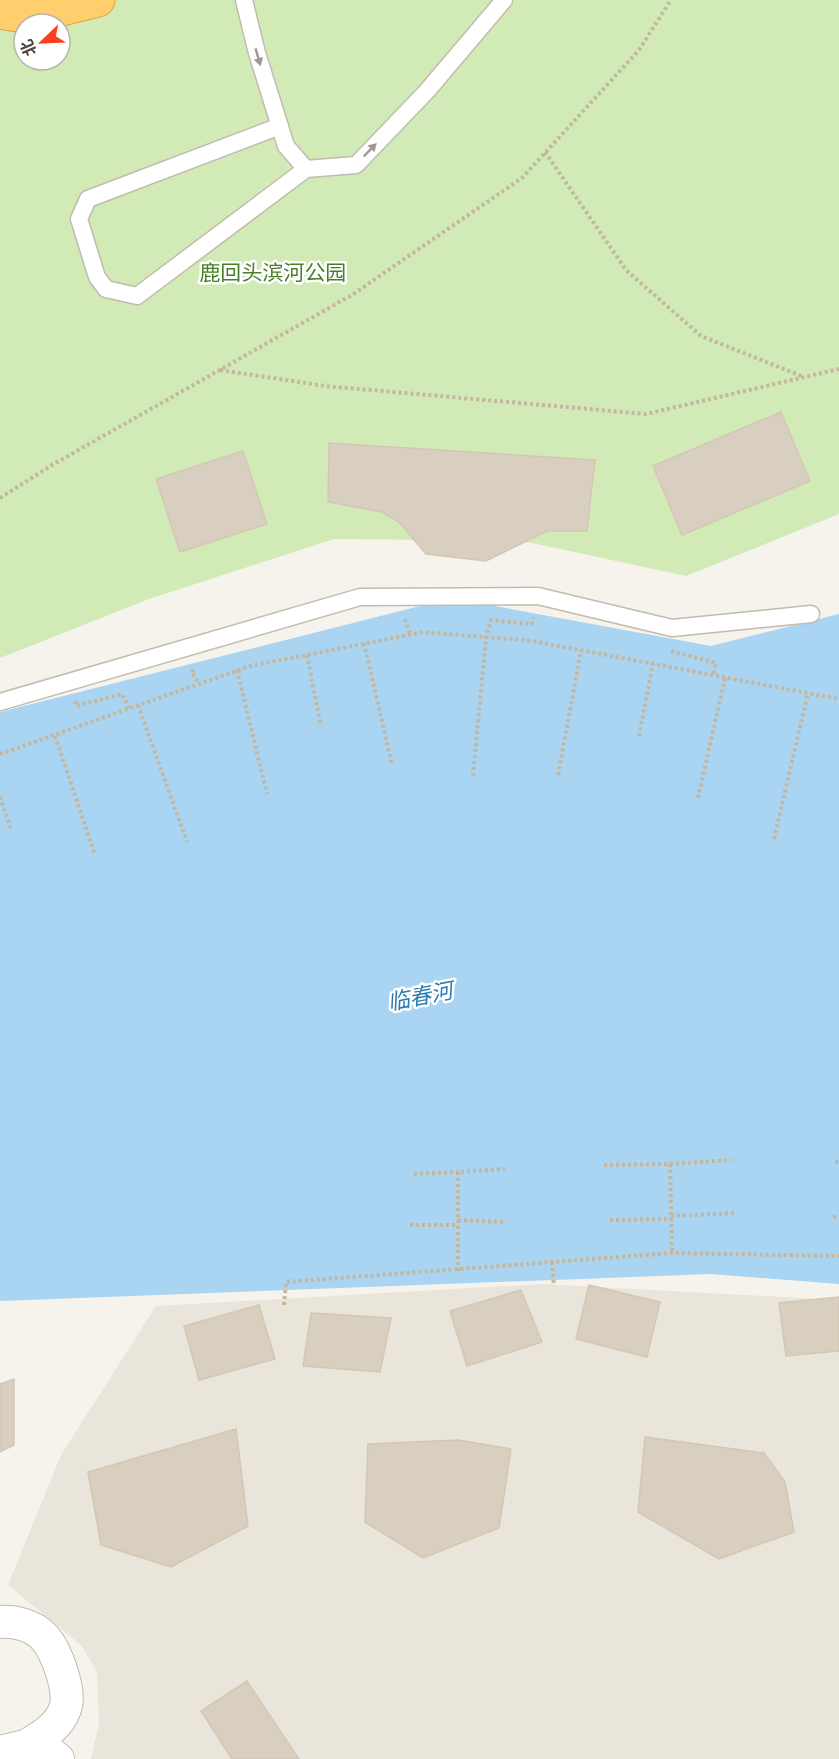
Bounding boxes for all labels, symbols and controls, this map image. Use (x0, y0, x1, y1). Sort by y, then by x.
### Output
north arrow (12, 12, 72, 72)
text: 北 (16, 36, 41, 59)
one-way arrow (254, 48, 263, 66)
one-way arrow (363, 143, 377, 158)
park label: 鹿回头滨河公园 (200, 259, 347, 287)
water label: 临春河 (385, 975, 459, 1017)

